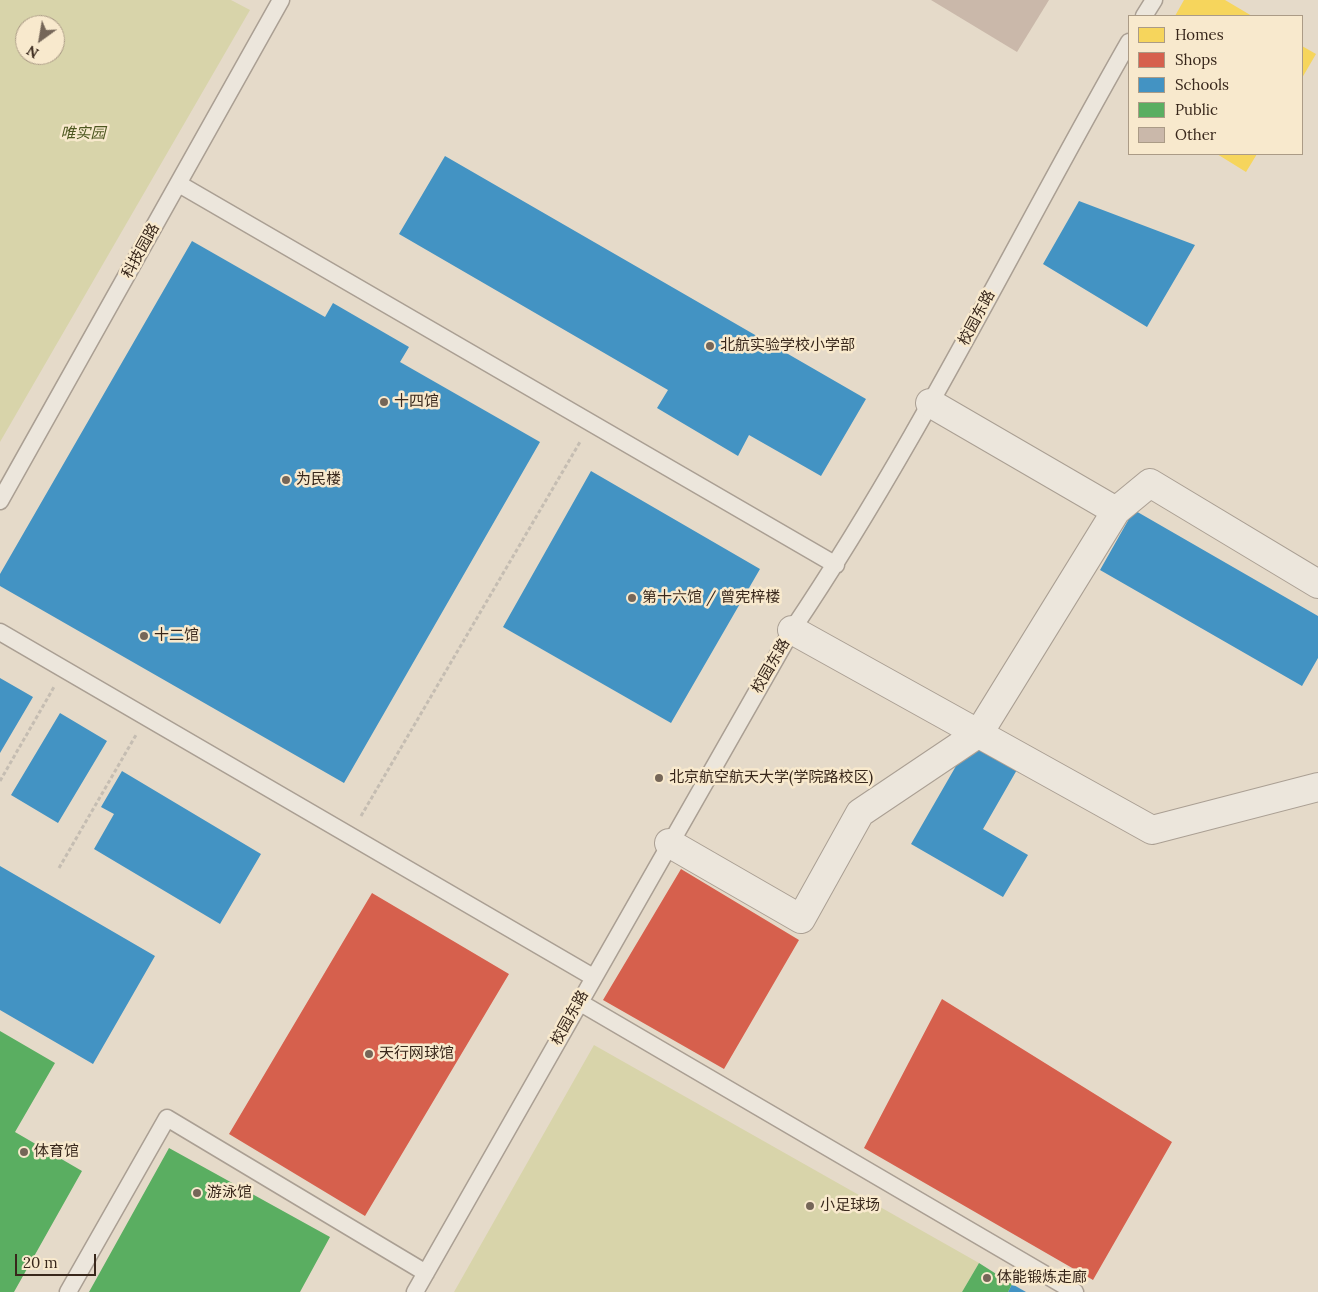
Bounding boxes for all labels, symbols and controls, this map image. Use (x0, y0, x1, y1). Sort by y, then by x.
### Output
north arrow (15, 15, 65, 65)
legend (1128, 15, 1303, 155)
text: Homes (1175, 25, 1224, 44)
text: N (23, 41, 42, 62)
text: Shops (1175, 50, 1217, 69)
text: Schools (1175, 75, 1229, 94)
text: Public (1175, 100, 1218, 119)
park label: 唯实园 (61, 125, 105, 143)
text: Other (1175, 125, 1216, 144)
street label: 科技园路 (119, 220, 163, 282)
street label: 校园东路 (955, 287, 999, 349)
place label: 北航实验学校小学部 (720, 337, 855, 355)
marker: 北航实验学校小学部 (704, 340, 716, 352)
place label: 十四馆 (394, 393, 439, 411)
marker: 十四馆 (378, 396, 390, 408)
place label: 为民楼 (296, 471, 341, 489)
marker: 为民楼 (280, 474, 292, 486)
place label: 第十六馆 / 曾宪梓楼 (642, 589, 780, 607)
marker: 第十六馆 / 曾宪梓楼 (626, 592, 638, 604)
place label: 十二馆 (154, 627, 199, 645)
marker: 十二馆 (138, 630, 150, 642)
street label: 校园东路 (748, 636, 794, 696)
place label: 北京航空航天大学(学院路校区) (669, 769, 873, 787)
marker: 北京航空航天大学(学院路校区) (653, 772, 665, 784)
street label: 校园东路 (548, 987, 592, 1049)
place label: 天行网球馆 (379, 1045, 454, 1063)
marker: 天行网球馆 (363, 1048, 375, 1060)
place label: 体育馆 (34, 1143, 79, 1161)
marker: 体育馆 (18, 1146, 30, 1158)
place label: 游泳馆 (207, 1184, 252, 1202)
marker: 游泳馆 (191, 1187, 203, 1199)
place label: 小足球场 (820, 1197, 880, 1215)
marker: 小足球场 (804, 1200, 816, 1212)
scale bar (18, 1244, 99, 1276)
text: 20 m (23, 1253, 58, 1272)
place label: 体能锻炼走廊 (997, 1269, 1087, 1287)
marker: 体能锻炼走廊 (981, 1272, 993, 1284)

